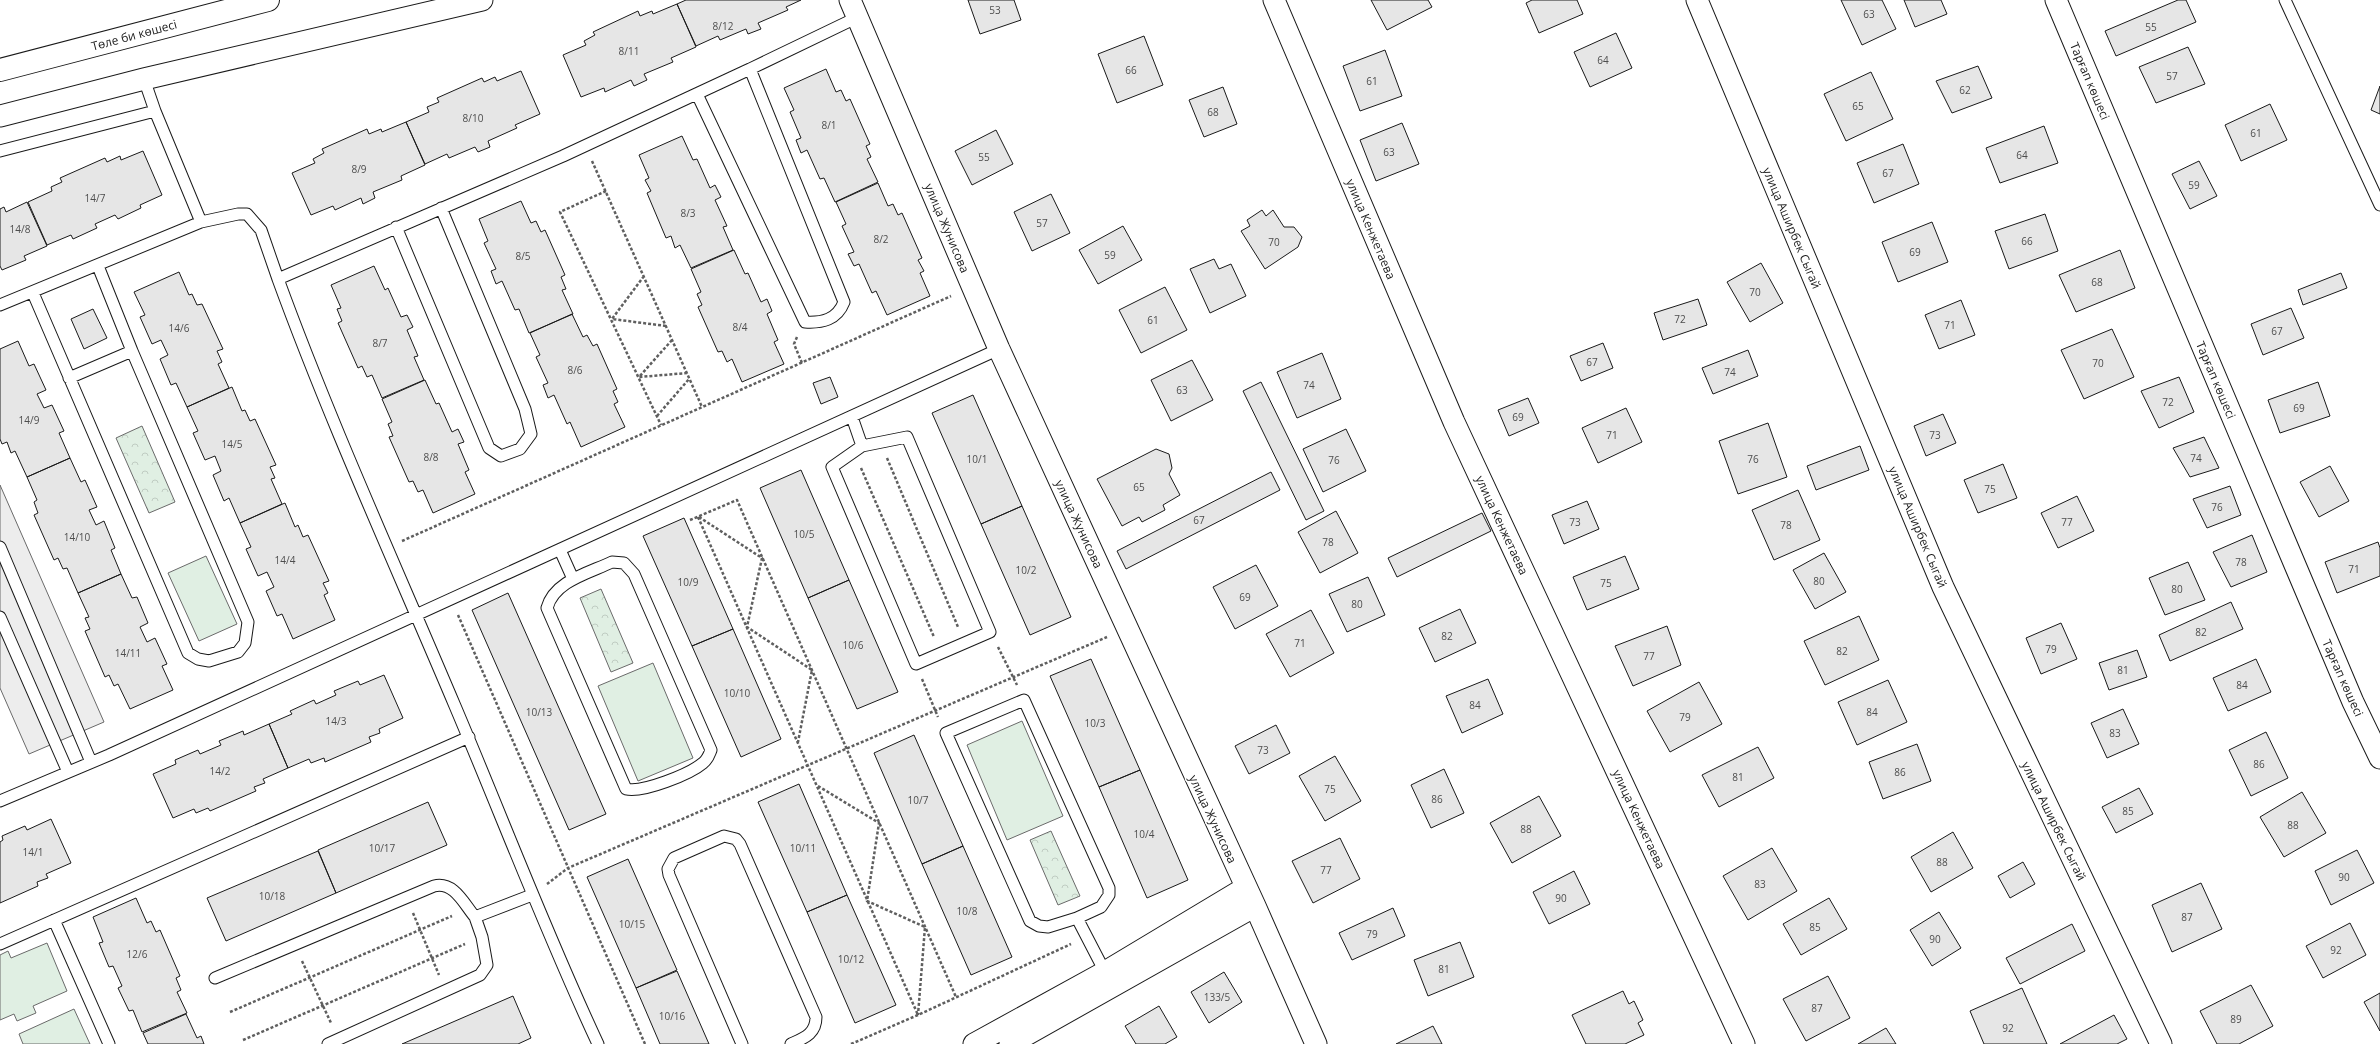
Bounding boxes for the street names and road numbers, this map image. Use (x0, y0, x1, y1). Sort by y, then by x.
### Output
street label: Төле би көшесі (89, 15, 179, 55)
street label: Тарғап көшесі (2066, 40, 2114, 122)
street label: улица Аширбек Сыгай (1759, 165, 1825, 291)
street label: улица Кенжетаева (1342, 176, 1400, 282)
street label: улица Жунисова (920, 181, 974, 275)
street label: Тарғап көшесі (2192, 339, 2240, 421)
street label: улица Аширбек Сыгай (1885, 464, 1951, 590)
street label: улица Кенжетаева (1472, 473, 1532, 577)
street label: улица Жунисова (1051, 477, 1107, 571)
street label: Тарғап көшесі (2318, 637, 2368, 719)
street label: улица Аширбек Сыгай (2018, 759, 2090, 883)
street label: улица Кенжетаева (1609, 767, 1669, 871)
street label: улица Жунисова (1185, 772, 1241, 866)

